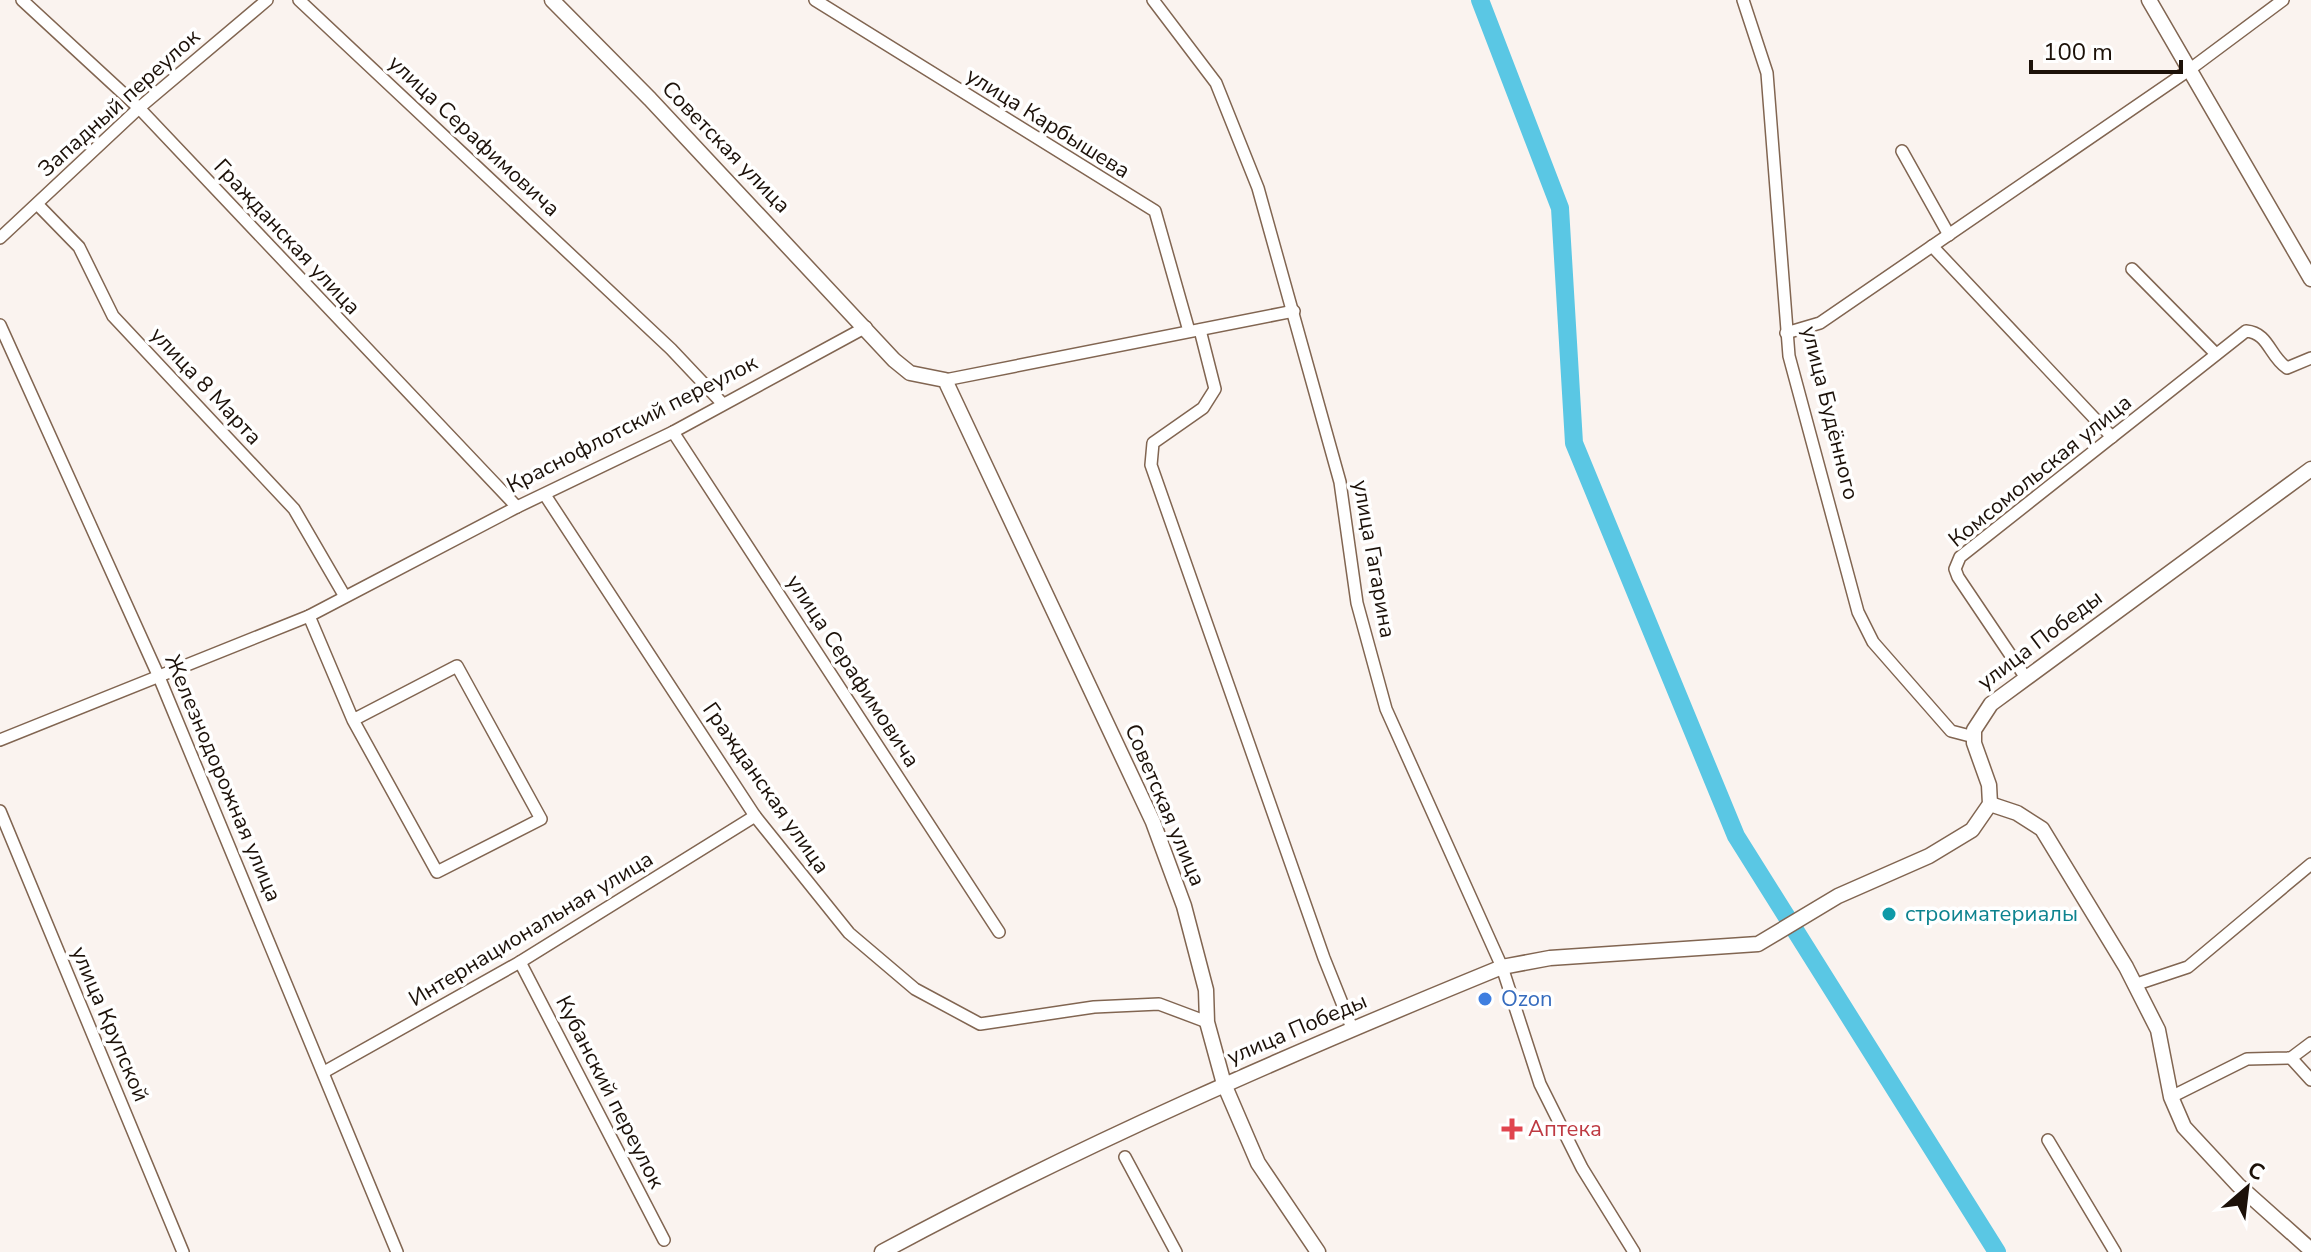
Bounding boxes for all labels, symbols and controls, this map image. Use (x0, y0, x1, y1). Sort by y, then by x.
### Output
street label: Западный переулок (32, 22, 207, 184)
scale bar (2031, 24, 2181, 74)
text: 100 m (2043, 36, 2113, 68)
street label: улица Серафимовича (382, 48, 566, 224)
street label: улица Карбышева (960, 60, 1136, 186)
street label: Советская улица (655, 74, 797, 220)
street label: Гражданская улица (207, 153, 367, 321)
street label: улица 8 Марта (143, 320, 269, 452)
street label: улица Будённого (1794, 323, 1866, 503)
street label: Краснофлотский переулок (502, 347, 763, 500)
street label: Комсомольская улица (1942, 388, 2138, 554)
street label: улица Гагарина (1345, 478, 1403, 640)
street label: улица Серафимовича (779, 569, 927, 773)
street label: улица Победы (1971, 583, 2109, 697)
street label: Железнодорожная улица (157, 650, 289, 906)
street label: Гражданская улица (696, 696, 836, 880)
street label: Советская улица (1117, 719, 1213, 891)
street label: Интернациональная улица (403, 844, 659, 1014)
place label: строиматериалы (1905, 899, 2078, 929)
marker: строиматериалы (1880, 905, 1898, 923)
street label: улица Крупской (64, 942, 156, 1106)
place label: Ozon (1501, 984, 1553, 1014)
street label: улица Победы (1222, 986, 1372, 1072)
street label: Кубанский переулок (548, 990, 672, 1194)
marker: Ozon (1476, 990, 1494, 1008)
place label: Аптека (1528, 1114, 1602, 1144)
marker: Аптека (1503, 1120, 1521, 1138)
north arrow (2207, 1148, 2287, 1228)
text: С (2242, 1154, 2270, 1188)

